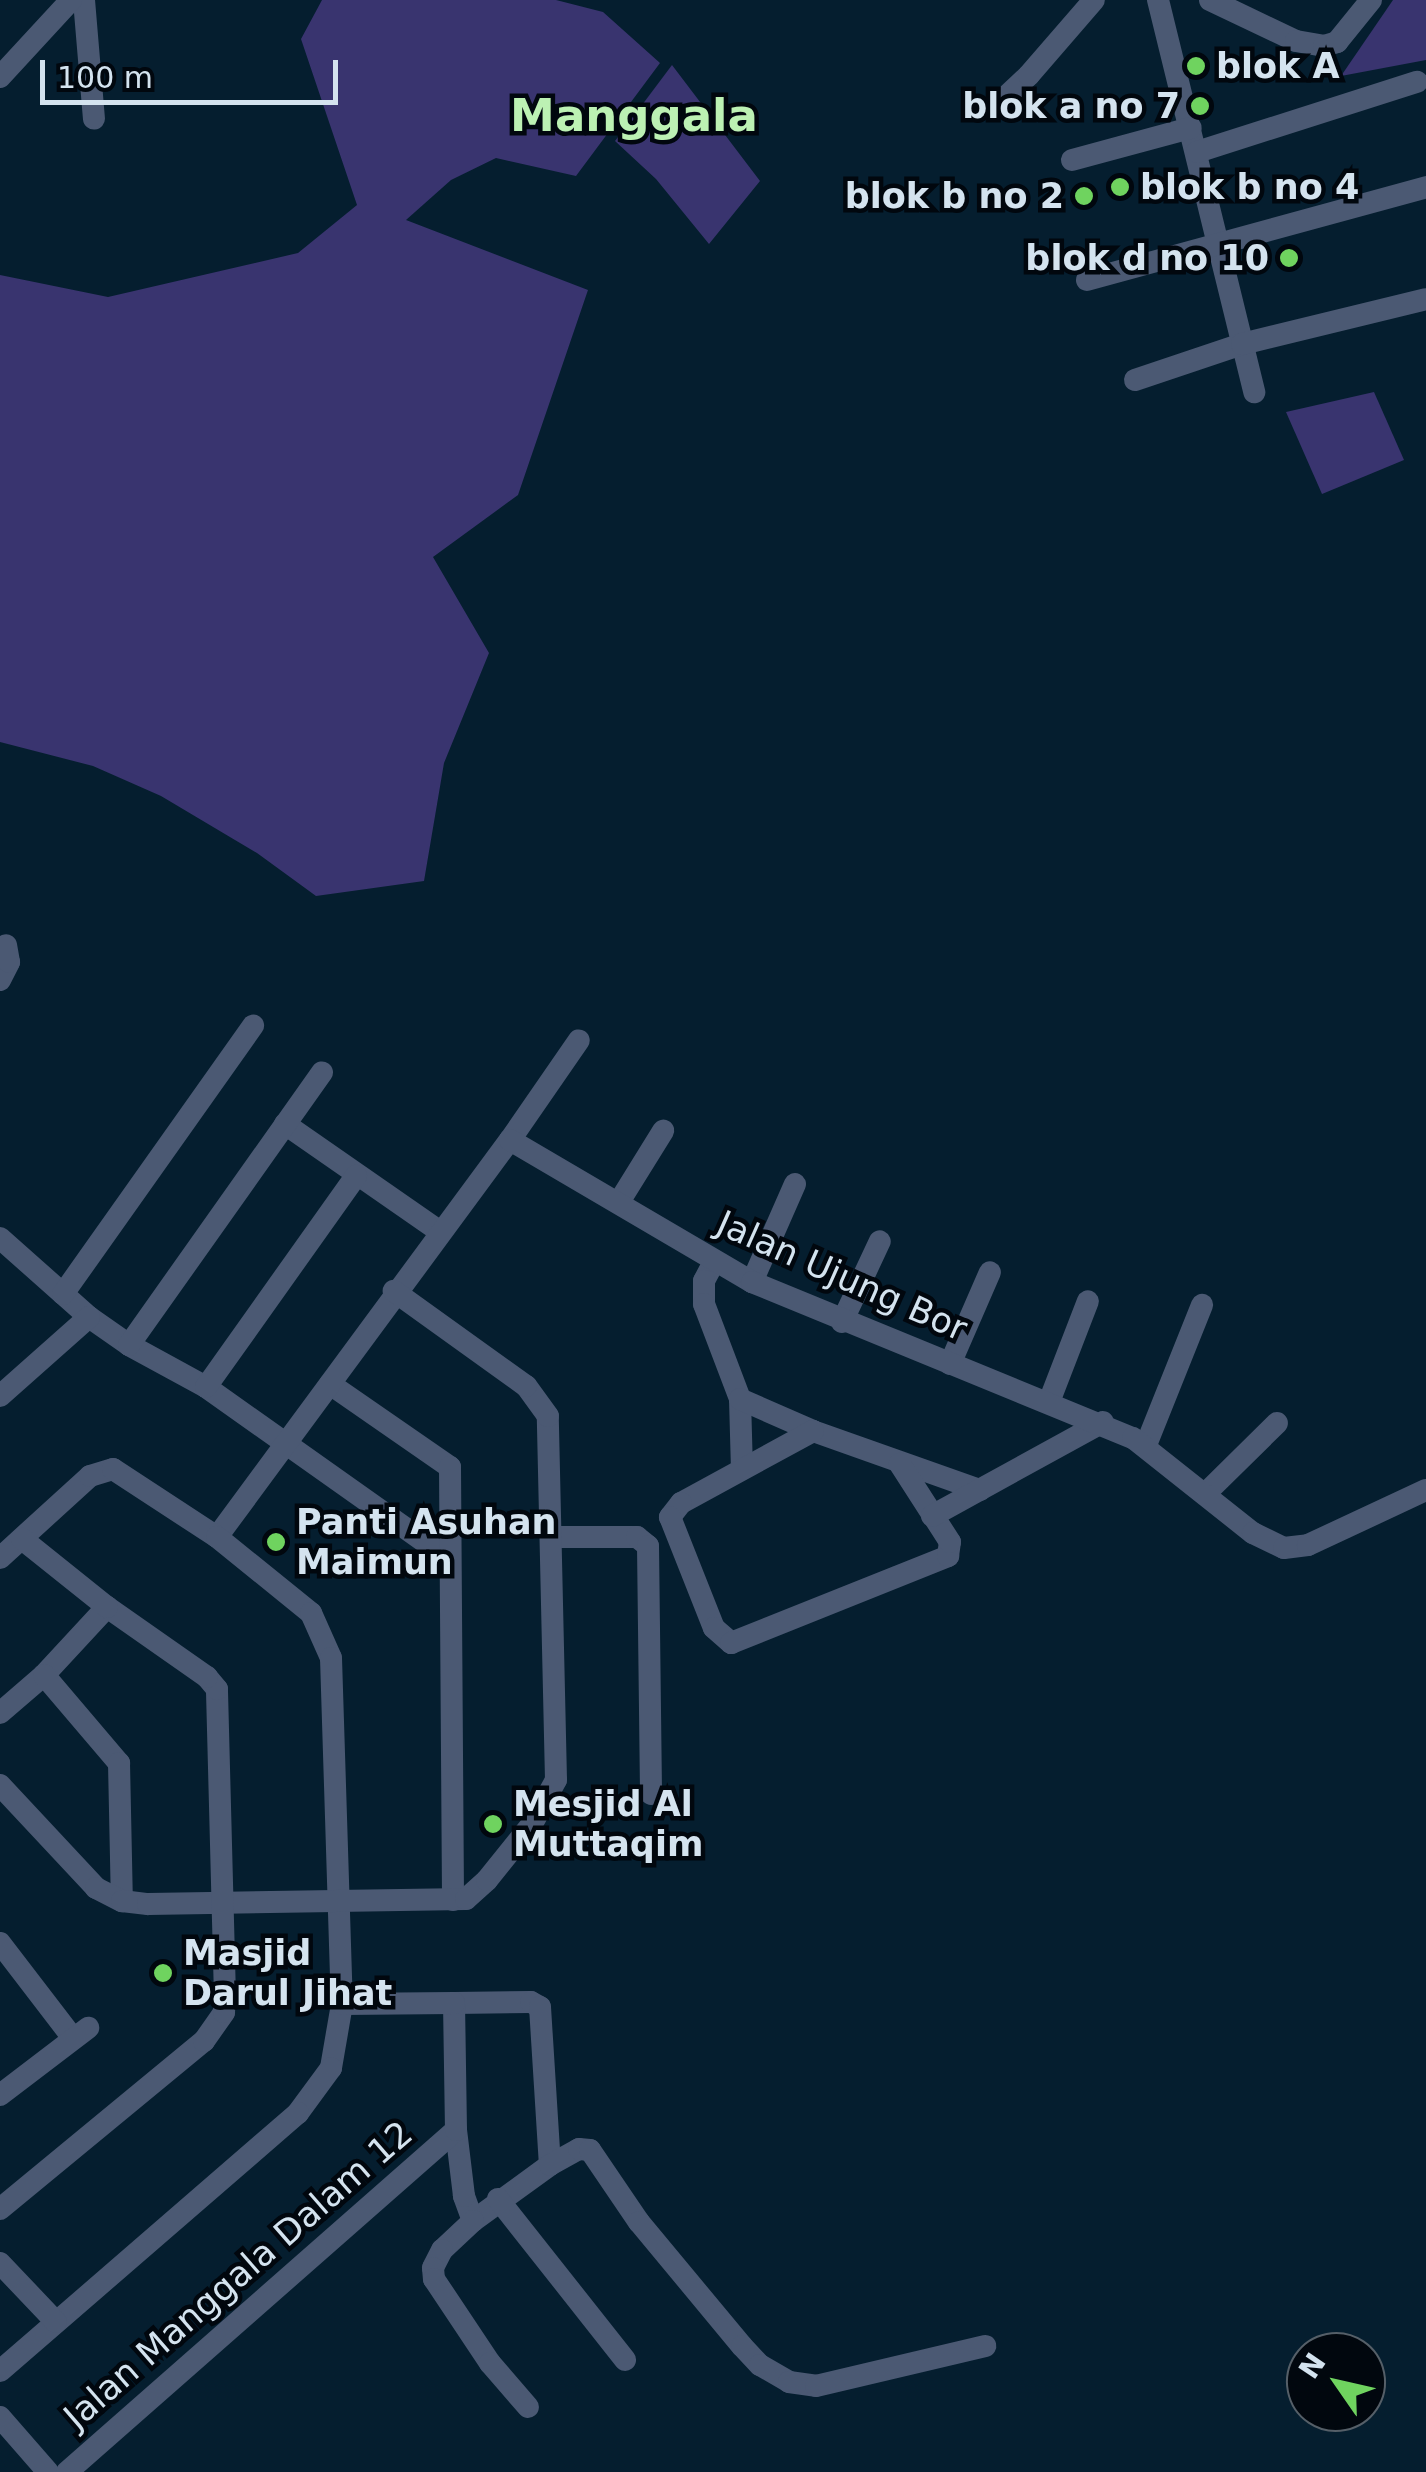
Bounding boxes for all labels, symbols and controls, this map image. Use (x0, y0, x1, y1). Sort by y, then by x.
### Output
scale bar (45, 40, 342, 102)
place label: blok A (1216, 45, 1340, 87)
marker: blok A (1185, 55, 1207, 77)
text: 100 m (57, 60, 153, 95)
place label: blok a no 7 (962, 85, 1180, 127)
district label: Manggala (510, 89, 758, 143)
marker: blok a no 7 (1189, 95, 1211, 117)
place label: blok b no 4 (1140, 166, 1359, 208)
place label: blok b no 2 (845, 175, 1064, 217)
marker: blok b no 4 (1109, 176, 1131, 198)
marker: blok b no 2 (1073, 185, 1095, 207)
place label: blok d no 10 (1025, 237, 1269, 279)
marker: blok d no 10 (1278, 247, 1300, 269)
street label: Jalan Ujung Bor (711, 1202, 973, 1350)
place label: Panti Asuhan Maimun (296, 1501, 556, 1583)
marker: Panti Asuhan Maimun (265, 1531, 287, 1553)
place label: Mesjid Al Muttaqim (513, 1783, 703, 1865)
marker: Mesjid Al Muttaqim (482, 1813, 504, 1835)
place label: Masjid Darul Jihat (183, 1932, 392, 2014)
marker: Masjid Darul Jihat (152, 1962, 174, 1984)
street label: Jalan Manggala Dalam 12 (55, 2112, 421, 2438)
north arrow (1286, 2332, 1386, 2432)
text: N (1292, 2347, 1333, 2385)

